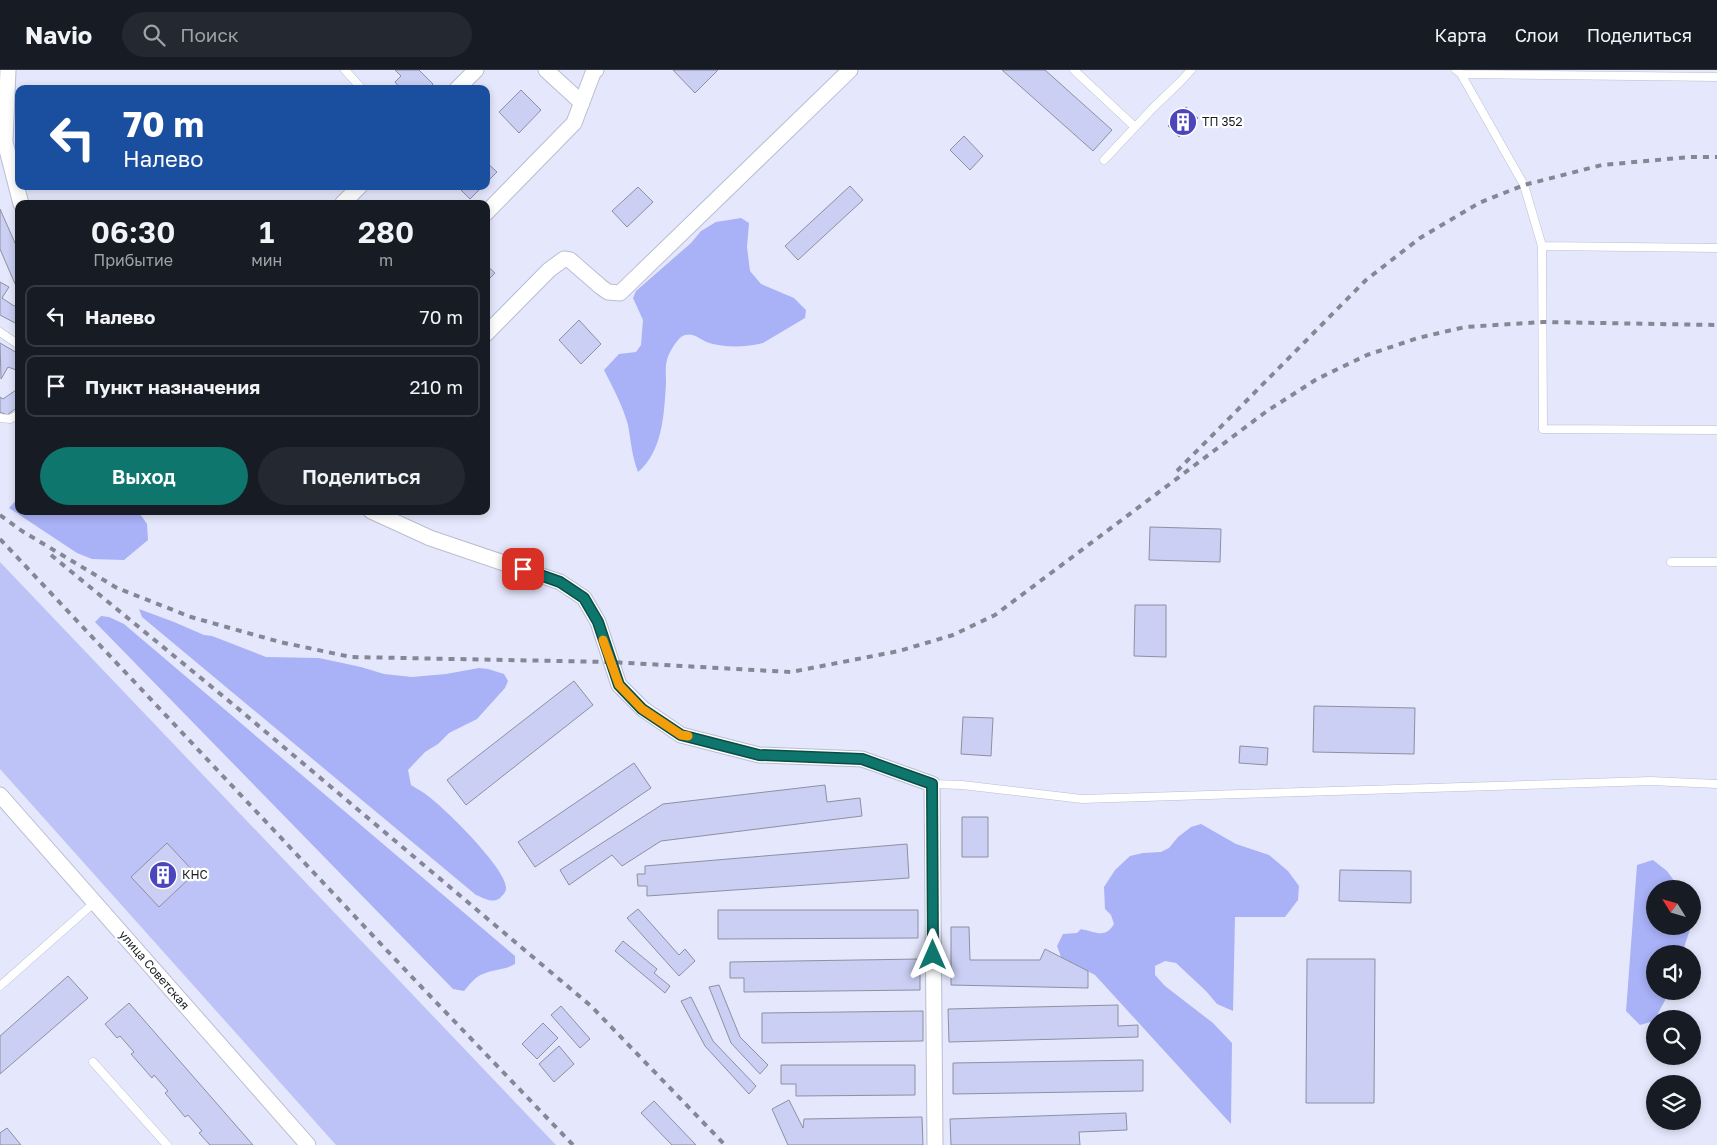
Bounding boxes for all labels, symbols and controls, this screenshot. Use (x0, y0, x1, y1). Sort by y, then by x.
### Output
search box (122, 12, 472, 57)
text: Navio (25, 20, 92, 49)
icon: search (140, 21, 168, 49)
text: Поиск (180, 23, 239, 46)
text: Карта (1435, 24, 1487, 46)
text: Слои (1515, 24, 1559, 46)
text: Поделиться (1587, 24, 1692, 46)
text: 70 m (123, 103, 204, 145)
icon: left (40, 105, 105, 170)
building icon: ТП 352 (1168, 107, 1198, 137)
place label: ТП 352 (1202, 114, 1242, 129)
text: Налево (123, 145, 203, 172)
text: 06:30 (91, 214, 175, 250)
text: 1 (259, 214, 274, 250)
text: 280 (358, 214, 414, 250)
text: Прибытие (93, 250, 173, 270)
text: мин (251, 250, 282, 270)
text: m (379, 250, 393, 270)
icon: left (42, 302, 70, 330)
text: Налево (85, 305, 155, 328)
text: 70 m (420, 305, 463, 328)
icon: arrive (42, 372, 70, 400)
text: Пункт назначения (85, 375, 260, 398)
text: 210 m (409, 375, 463, 398)
button: Выход (40, 447, 248, 505)
button: Поделиться (258, 447, 465, 505)
pin (502, 548, 544, 590)
icon: arrive (509, 555, 537, 583)
building icon: КНС (148, 860, 178, 890)
place label: КНС (182, 867, 208, 882)
north arrow (1646, 880, 1701, 935)
map controls (1646, 880, 1701, 1130)
street label: улица Советская (116, 927, 193, 1012)
position arrow (906, 928, 958, 980)
button: sound (1646, 945, 1701, 1000)
button: search (1646, 1010, 1701, 1065)
button: layers (1646, 1075, 1701, 1130)

